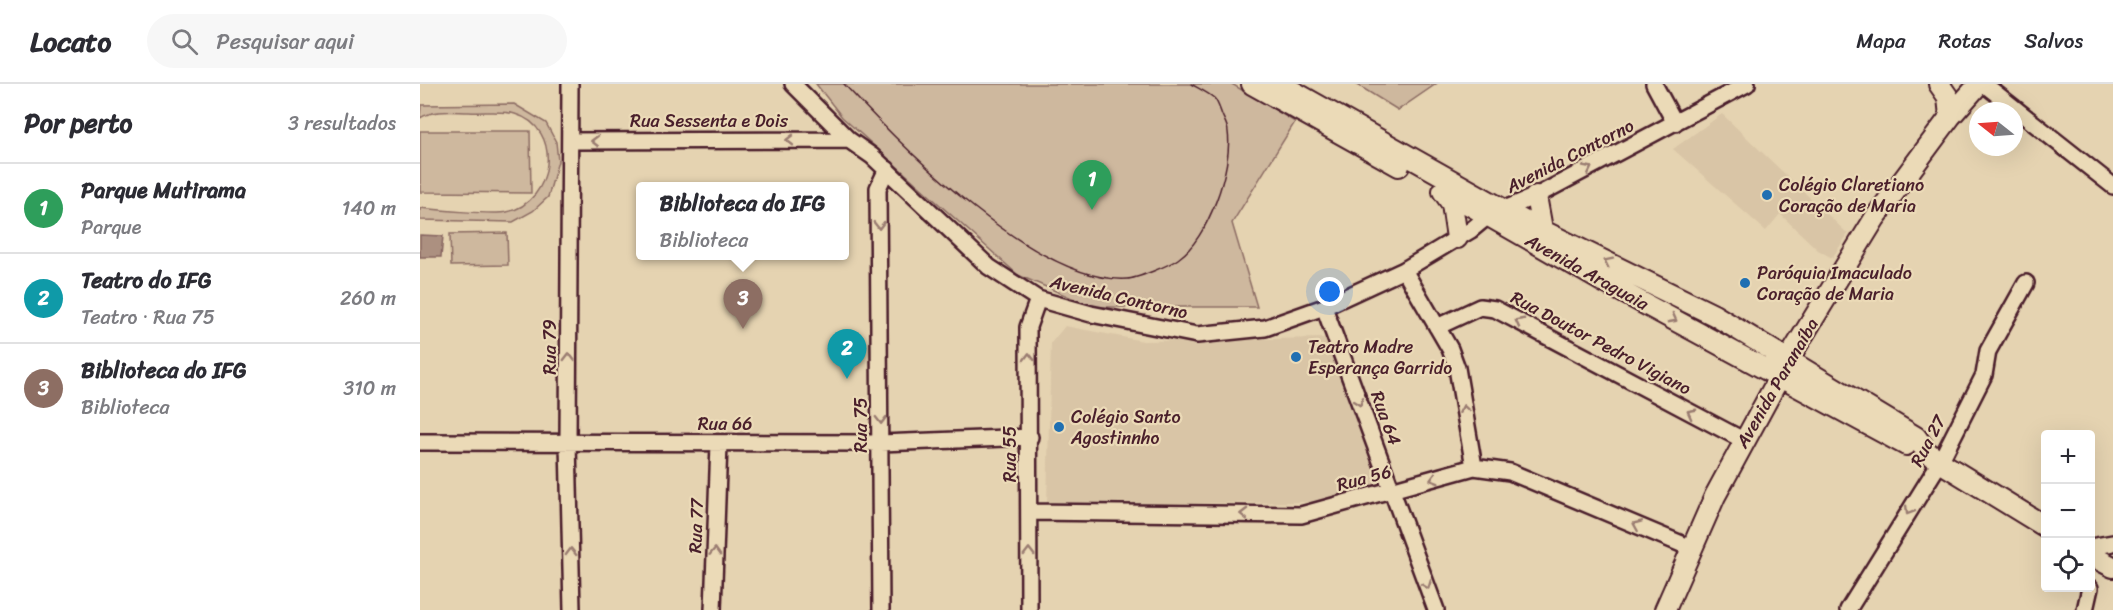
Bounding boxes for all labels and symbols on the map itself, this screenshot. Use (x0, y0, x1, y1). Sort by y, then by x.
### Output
north arrow (1969, 102, 2023, 156)
street label: Rua Sessenta e Dois (630, 105, 789, 137)
street label: Avenida Contorno (1499, 110, 1640, 203)
one-way arrow (786, 134, 795, 146)
one-way arrow (591, 135, 600, 147)
pin: 1 (1072, 160, 1112, 210)
one-way arrow (1582, 164, 1593, 176)
place label: Colégio Claretiano Coração de Maria (1779, 169, 1924, 222)
marker: Colégio Claretiano Coração de Maria (1760, 188, 1774, 202)
one-way arrow (873, 221, 885, 230)
street label: Avenida Araguaia (1518, 224, 1656, 320)
place label: Paróquia Imaculado Coração de Maria (1757, 257, 1912, 310)
one-way arrow (1604, 258, 1615, 270)
street label: Avenida Contorno (1046, 265, 1191, 328)
marker: Paróquia Imaculado Coração de Maria (1738, 276, 1752, 290)
your location (1315, 277, 1344, 306)
pin: 3 (724, 280, 762, 329)
street label: Rua Doutor Pedro Vigiano (1505, 282, 1697, 404)
one-way arrow (1667, 312, 1677, 323)
street label: Avenida Paranaíba (1726, 312, 1827, 455)
one-way arrow (1514, 317, 1525, 329)
street label: Rua 79 (534, 319, 566, 375)
pin: 2 (828, 330, 866, 379)
place label: Teatro Madre Esperança Garrido (1308, 331, 1452, 384)
marker: Teatro Madre Esperança Garrido (1289, 350, 1303, 364)
one-way arrow (563, 352, 575, 361)
one-way arrow (1022, 352, 1035, 361)
street label: Rua 64 (1361, 386, 1411, 450)
one-way arrow (1352, 396, 1364, 407)
street label: Rua 75 (845, 397, 877, 453)
place label: Colégio Santo Agostinnho (1070, 401, 1181, 454)
one-way arrow (1459, 405, 1471, 414)
street label: Rua 66 (698, 408, 752, 440)
street label: Rua 27 (1901, 408, 1956, 473)
one-way arrow (1687, 409, 1698, 420)
one-way arrow (875, 416, 887, 425)
marker: Colégio Santo Agostinnho (1052, 420, 1066, 434)
street label: Rua 55 (994, 426, 1026, 482)
street label: Rua 56 (1333, 455, 1395, 501)
one-way arrow (1429, 472, 1440, 484)
street label: Rua 77 (679, 496, 713, 554)
one-way arrow (1905, 505, 1917, 515)
one-way arrow (1239, 508, 1248, 520)
one-way arrow (1632, 520, 1643, 532)
one-way arrow (564, 547, 577, 556)
one-way arrow (709, 547, 721, 556)
one-way arrow (1023, 547, 1036, 556)
one-way arrow (1420, 578, 1432, 589)

